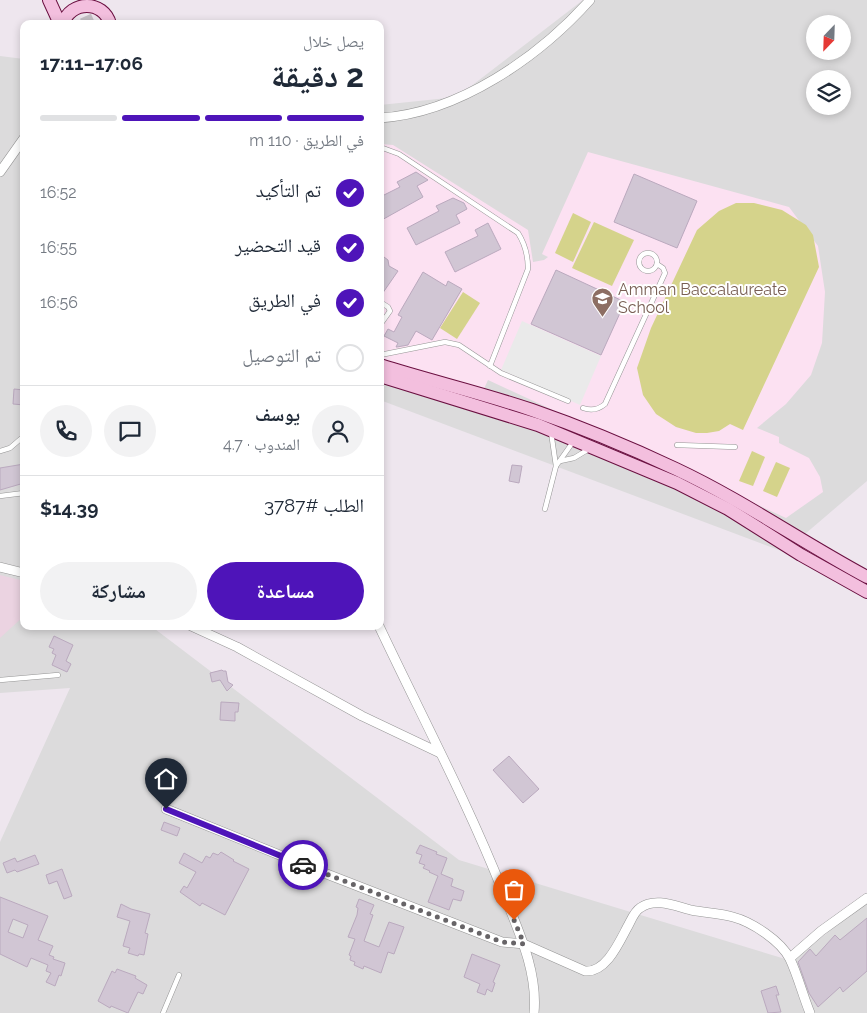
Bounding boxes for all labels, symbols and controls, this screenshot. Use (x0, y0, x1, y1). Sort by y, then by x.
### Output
north arrow (806, 15, 851, 60)
map controls (806, 15, 851, 115)
text: يصل خلال (303, 32, 364, 51)
text: 17:06–17:11 (40, 52, 143, 74)
text: 2 دقيقة (271, 57, 364, 94)
button: layers (806, 70, 851, 115)
text: في الطريق · 110 m (249, 131, 364, 150)
text: تم التأكيد (256, 179, 321, 201)
icon: check (336, 179, 364, 207)
text: 16:52 (40, 183, 77, 202)
text: قيد التحضير (235, 234, 321, 256)
icon: check (336, 234, 364, 262)
text: 16:55 (40, 238, 77, 257)
place label: Amman Baccalaureate School (618, 280, 787, 317)
school or university icon: Amman Baccalaureate School (590, 286, 614, 317)
text: في الطريق (248, 289, 321, 311)
icon: check (336, 289, 364, 317)
text: 16:56 (40, 293, 78, 312)
text: تم التوصيل (242, 344, 321, 366)
text: يوسف (255, 403, 300, 425)
button: phone (40, 405, 92, 457)
button: chat (104, 405, 156, 457)
button: person (312, 405, 364, 457)
text: المندوب · 4.7 (223, 435, 300, 454)
text: الطلب #3787 (264, 494, 364, 516)
text: $14.39 (40, 497, 98, 519)
button: مشاركة (40, 562, 197, 620)
button: مساعدة (207, 562, 364, 620)
pin (145, 758, 187, 809)
icon: home (152, 765, 180, 793)
courier (278, 840, 328, 890)
icon: car (289, 851, 317, 879)
pin (493, 869, 535, 920)
icon: bag (500, 876, 528, 904)

